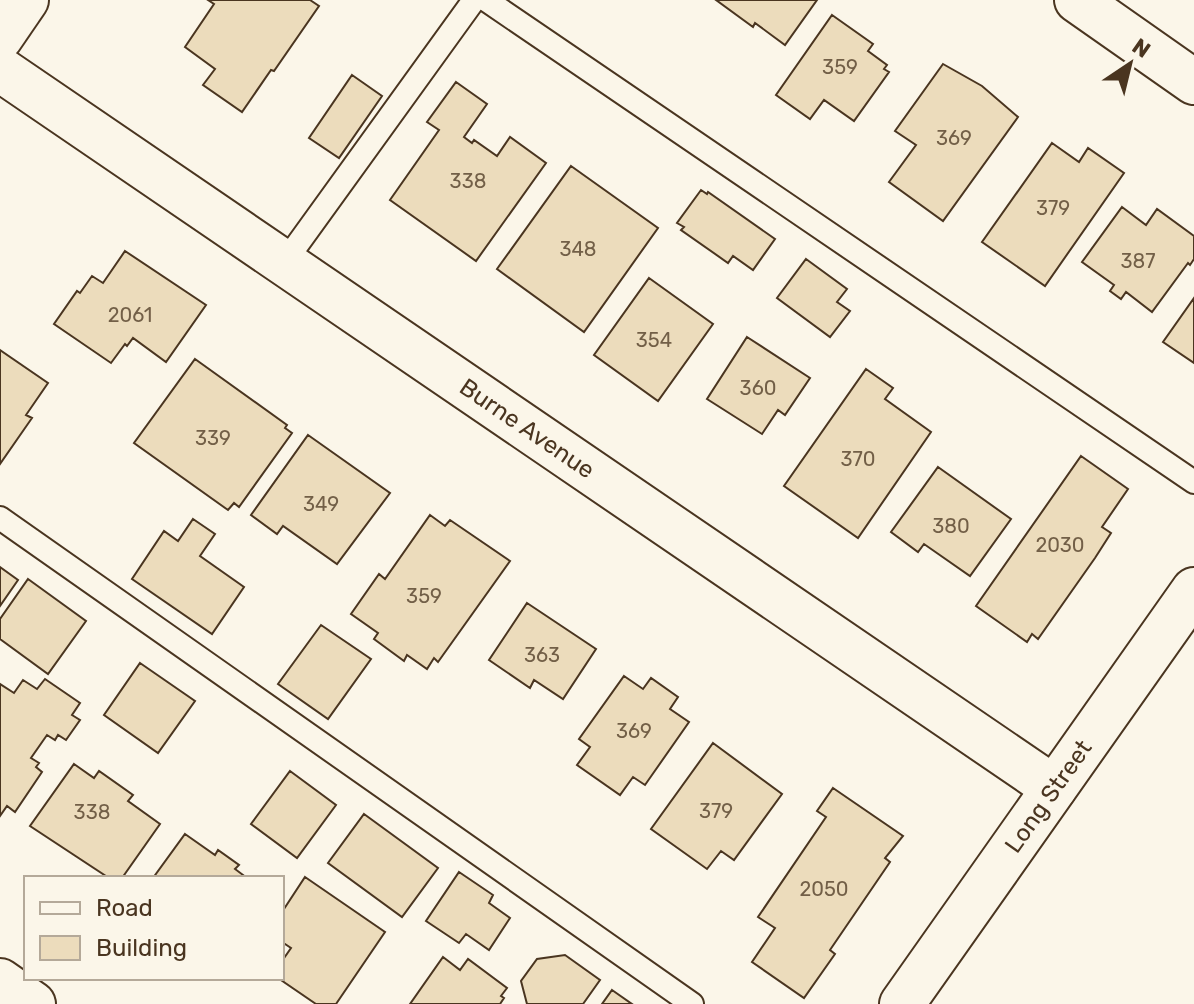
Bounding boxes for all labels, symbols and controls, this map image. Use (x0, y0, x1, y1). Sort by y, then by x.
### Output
north arrow (1090, 24, 1170, 104)
text: N (1127, 32, 1155, 64)
house number: 359 (822, 55, 858, 79)
house number: 369 (936, 126, 972, 150)
house number: 338 (450, 169, 486, 193)
house number: 379 (1036, 196, 1070, 220)
house number: 348 (559, 237, 597, 261)
house number: 387 (1121, 249, 1156, 273)
house number: 2061 (108, 303, 152, 327)
house number: 354 (636, 328, 672, 352)
street label: Burne Avenue (454, 373, 600, 484)
house number: 360 (740, 376, 776, 400)
house number: 339 (195, 426, 231, 450)
house number: 370 (841, 447, 875, 471)
house number: 349 (303, 492, 339, 516)
house number: 380 (932, 514, 970, 538)
house number: 2030 (1035, 533, 1085, 557)
house number: 359 (406, 584, 442, 608)
house number: 363 (524, 643, 560, 667)
house number: 369 (616, 719, 652, 743)
street label: Long Street (999, 735, 1098, 858)
house number: 379 (699, 799, 733, 823)
house number: 338 (74, 800, 110, 824)
legend (24, 876, 284, 980)
house number: 2050 (799, 877, 849, 901)
text: Road (96, 894, 153, 922)
text: Building (96, 934, 187, 962)

